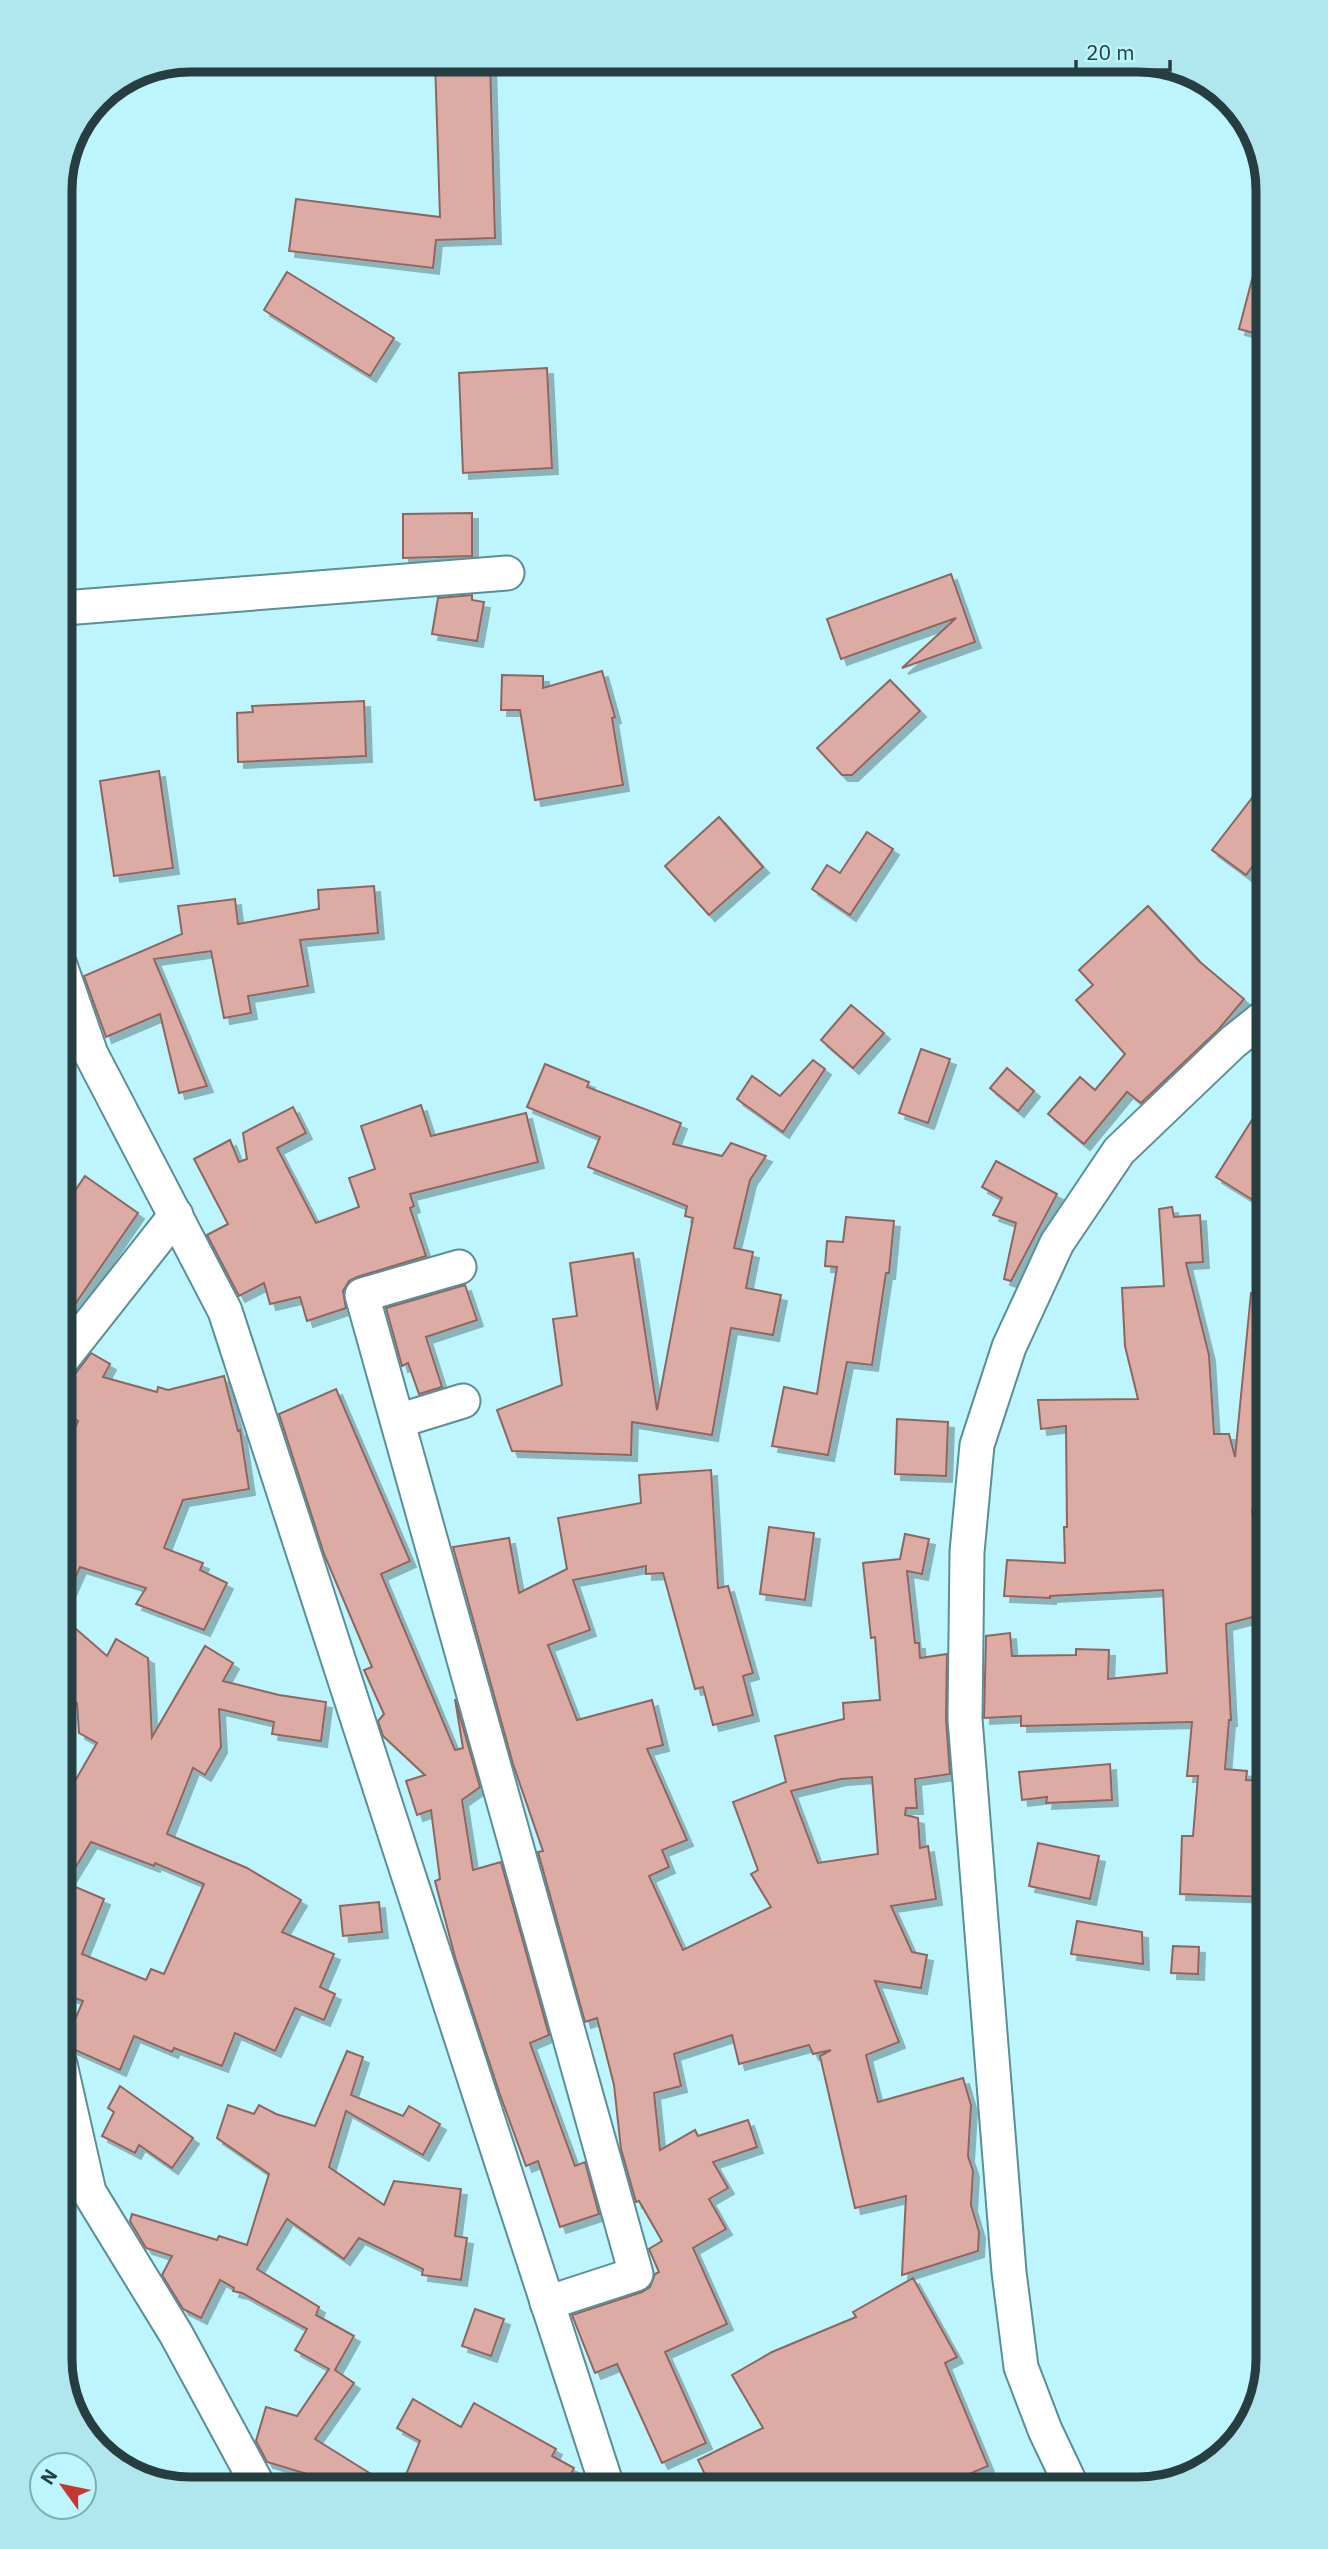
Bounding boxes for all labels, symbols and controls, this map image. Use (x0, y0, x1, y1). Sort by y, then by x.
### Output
scale bar (1076, 28, 1170, 72)
text: 20 m (1086, 38, 1135, 66)
north arrow (28, 2451, 98, 2521)
text: N (35, 2464, 63, 2489)

